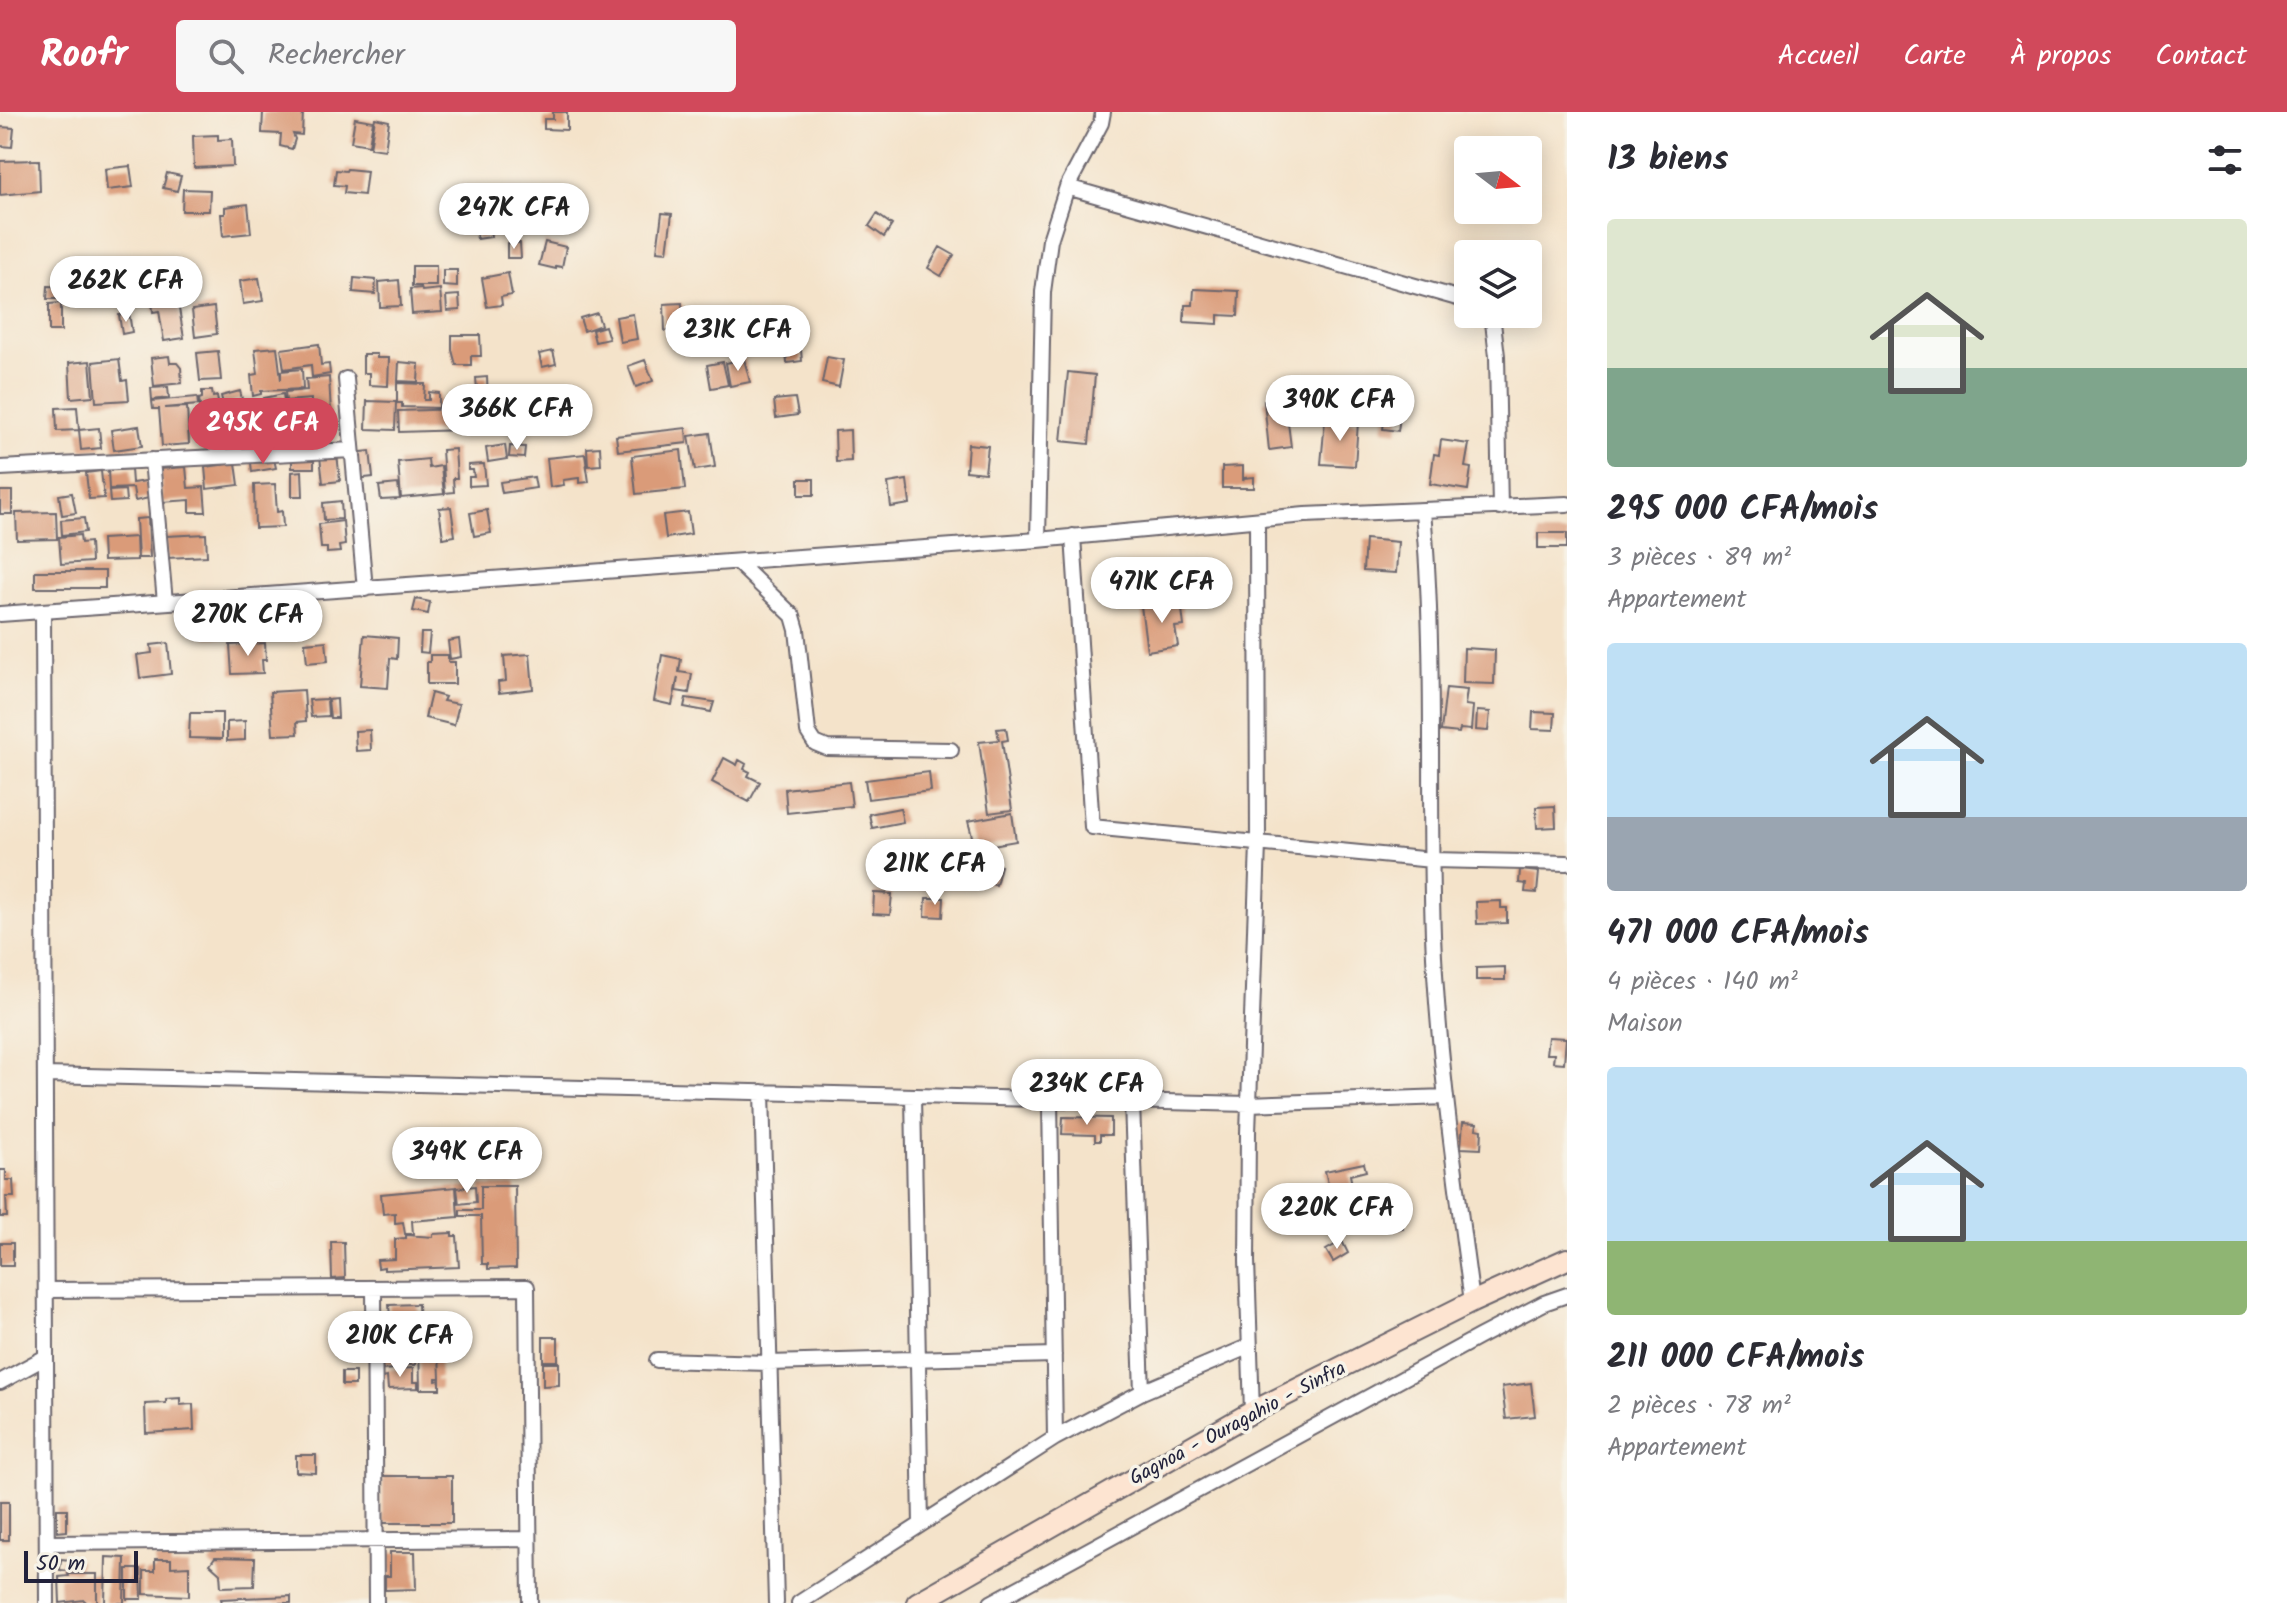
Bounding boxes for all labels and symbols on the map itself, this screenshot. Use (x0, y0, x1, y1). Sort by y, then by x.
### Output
north arrow (1454, 136, 1542, 224)
pin: 247K CFA (431, 183, 597, 251)
pin: 262K CFA (43, 256, 209, 324)
pin: 231K CFA (655, 305, 821, 373)
pin: 390K CFA (1257, 375, 1423, 443)
pin: 366K CFA (434, 384, 600, 452)
pin: 295K CFA (180, 398, 346, 466)
pin: 471K CFA (1079, 557, 1245, 625)
pin: 270K CFA (165, 590, 331, 658)
pin: 211K CFA (852, 839, 1018, 907)
pin: 234K CFA (1004, 1059, 1170, 1127)
pin: 349K CFA (384, 1127, 550, 1195)
pin: 220K CFA (1254, 1183, 1420, 1251)
pin: 210K CFA (317, 1311, 483, 1379)
street label: Gagnoa - Ouragahio - Sinfra (1124, 1353, 1352, 1495)
scale bar (24, 1547, 138, 1583)

